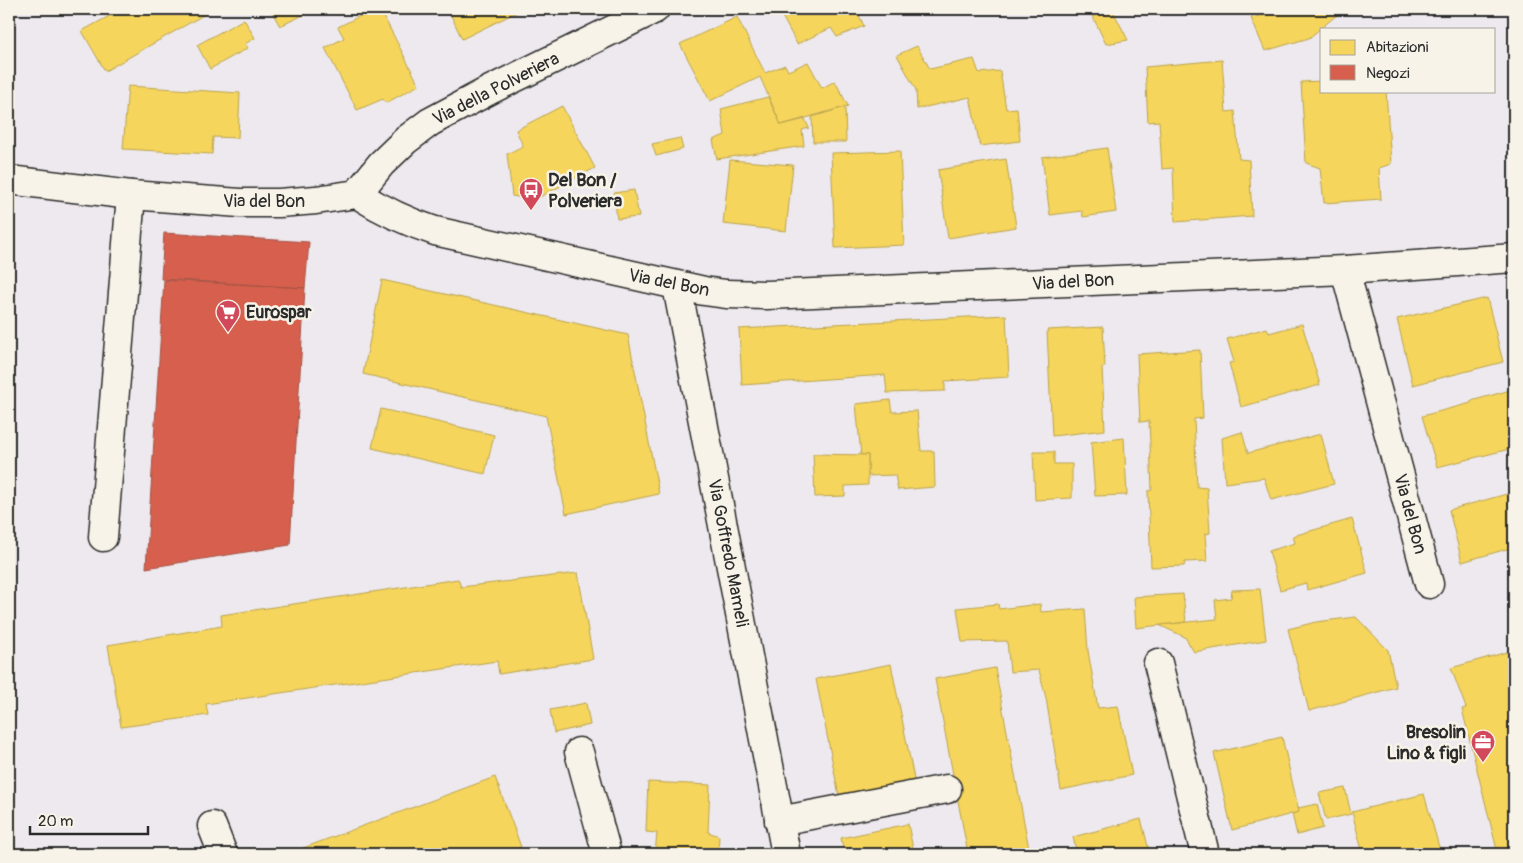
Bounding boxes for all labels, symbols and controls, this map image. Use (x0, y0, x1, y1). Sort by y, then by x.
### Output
legend (1320, 28, 1496, 92)
text: Abitazioni (1366, 38, 1429, 57)
street label: Via della Polveriera (429, 47, 563, 131)
text: Negozi (1366, 64, 1410, 83)
place label: Del Bon / Polveriera (548, 169, 623, 213)
bus stop icon: Del Bon / Polveriera (518, 177, 544, 211)
street label: Via del Bon (223, 190, 305, 213)
street label: Via del Bon (626, 264, 712, 302)
street label: Via del Bon (1031, 268, 1115, 296)
supermarket icon: Eurospar (215, 299, 241, 333)
place label: Eurospar (246, 301, 312, 324)
street label: Via del Bon (1388, 471, 1432, 557)
street label: Via Goffredo Mameli (702, 477, 754, 629)
place label: Bresolin Lino & figli (1386, 721, 1466, 765)
office icon: Bresolin Lino & figli (1470, 729, 1496, 763)
scale bar (30, 803, 148, 835)
text: 20 m (38, 812, 73, 831)

